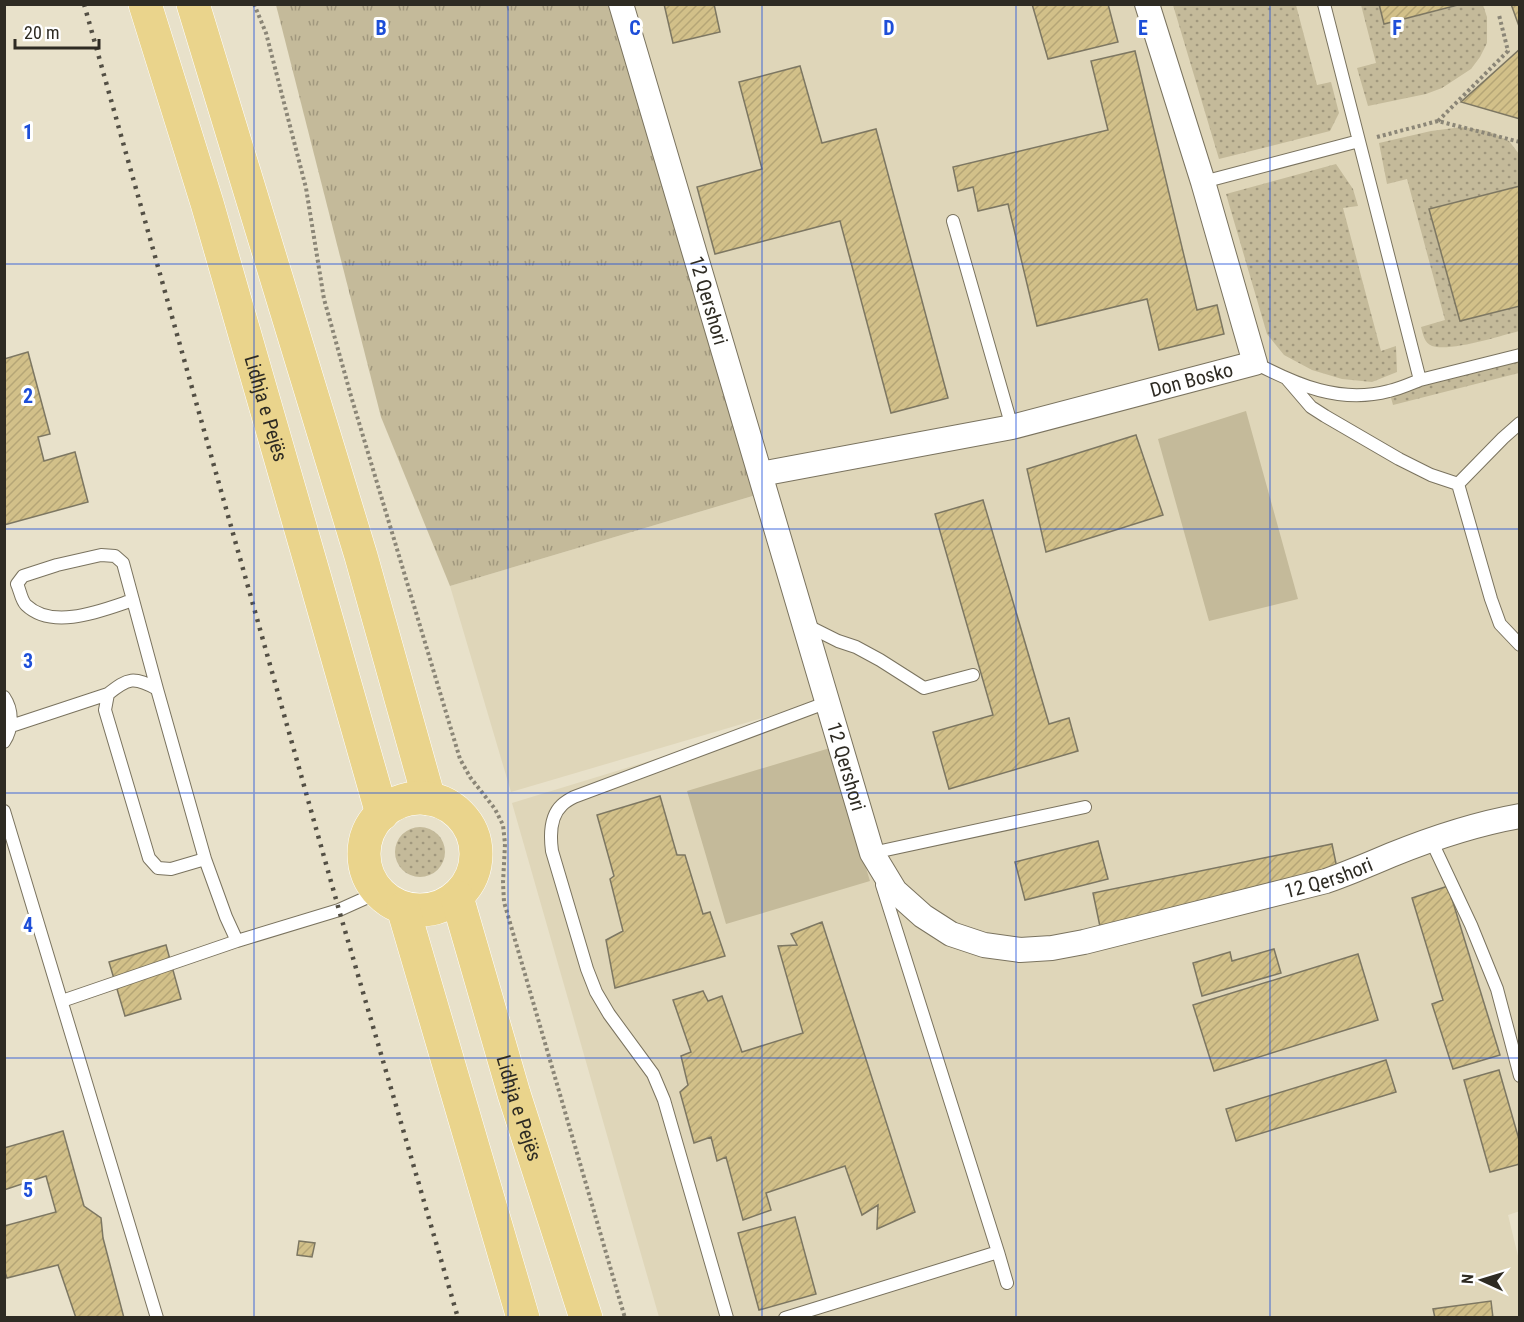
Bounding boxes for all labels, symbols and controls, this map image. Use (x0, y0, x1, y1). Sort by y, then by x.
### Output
scale bar (15, 12, 99, 50)
text: B (375, 16, 387, 40)
text: C (629, 16, 641, 40)
text: D (883, 16, 895, 40)
text: E (1138, 16, 1148, 40)
text: F (1392, 16, 1402, 40)
text: 20 m (24, 22, 59, 43)
text: 1 (23, 120, 33, 144)
street label: 12 Qershori (684, 253, 733, 348)
street label: Lidhja e Pejës (239, 352, 293, 464)
street label: Don Bosko (1147, 357, 1236, 402)
text: 2 (23, 384, 33, 408)
text: 3 (23, 649, 33, 673)
street label: 12 Qershori (822, 719, 871, 814)
street label: 12 Qershori (1282, 852, 1376, 903)
text: 4 (23, 913, 33, 937)
street label: Lidhja e Pejës (491, 1052, 547, 1164)
text: 5 (23, 1178, 33, 1202)
north arrow (1452, 1250, 1512, 1310)
text: N (1458, 1273, 1477, 1285)

